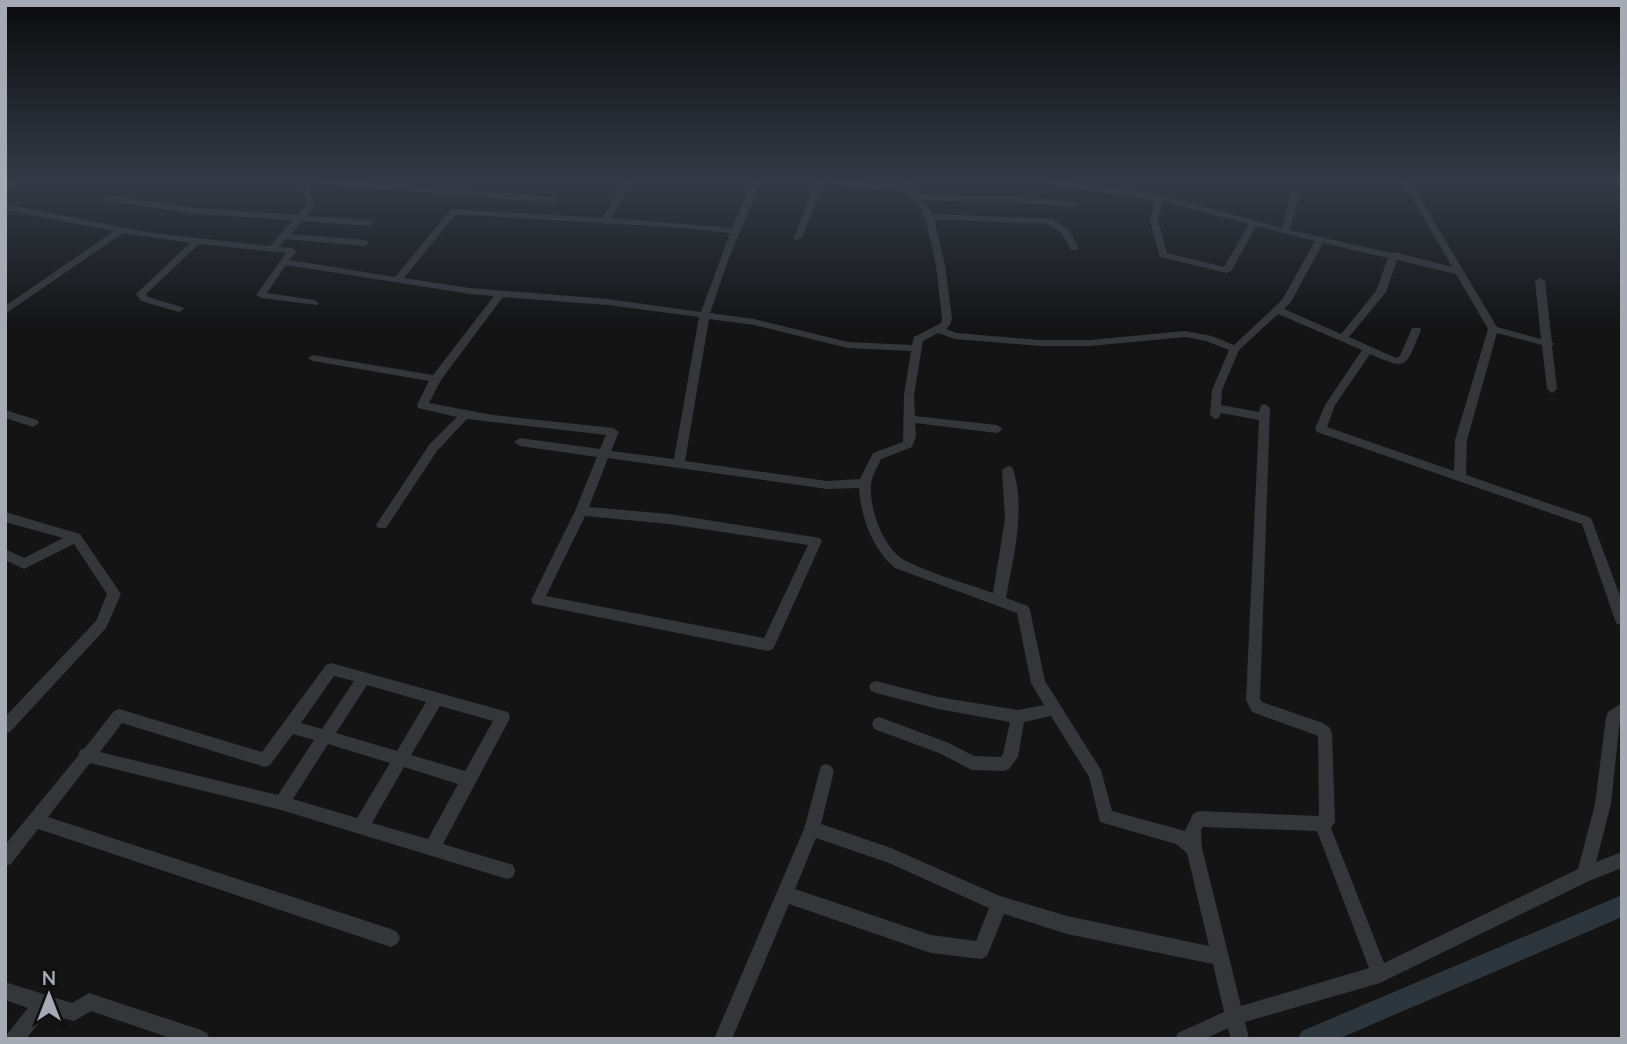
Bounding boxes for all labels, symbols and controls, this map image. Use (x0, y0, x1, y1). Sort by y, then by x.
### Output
north arrow (14, 960, 84, 1030)
text: N (42, 966, 56, 990)

